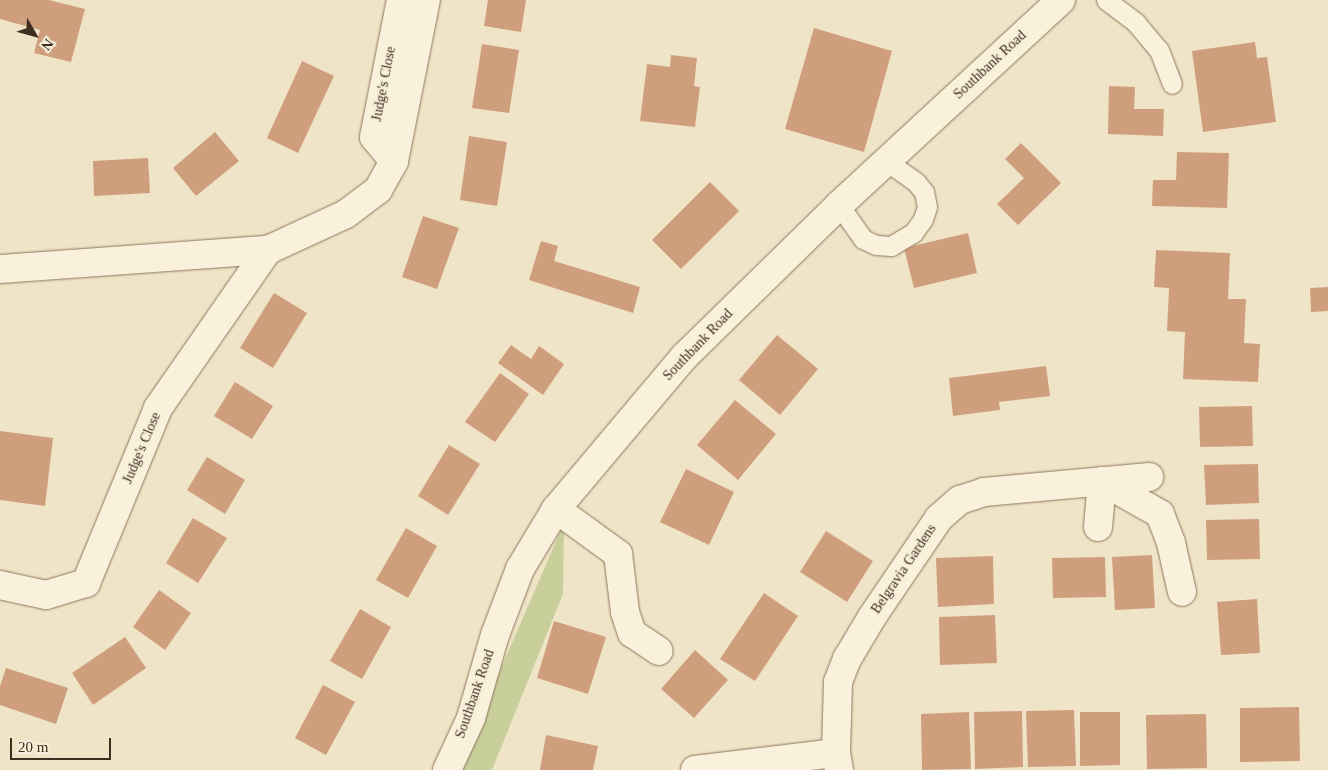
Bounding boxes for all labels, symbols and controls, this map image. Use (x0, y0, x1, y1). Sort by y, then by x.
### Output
north arrow (10, 10, 60, 60)
street label: Southbank Road (950, 27, 1030, 103)
text: N (38, 36, 56, 53)
street label: Judge's Close (369, 45, 399, 123)
street label: Southbank Road (660, 306, 736, 384)
street label: Judge's Close (119, 410, 165, 486)
street label: Belgravia Gardens (868, 521, 940, 617)
street label: Southbank Road (452, 647, 498, 741)
scale bar (12, 728, 114, 760)
text: 20 m (18, 739, 48, 755)

